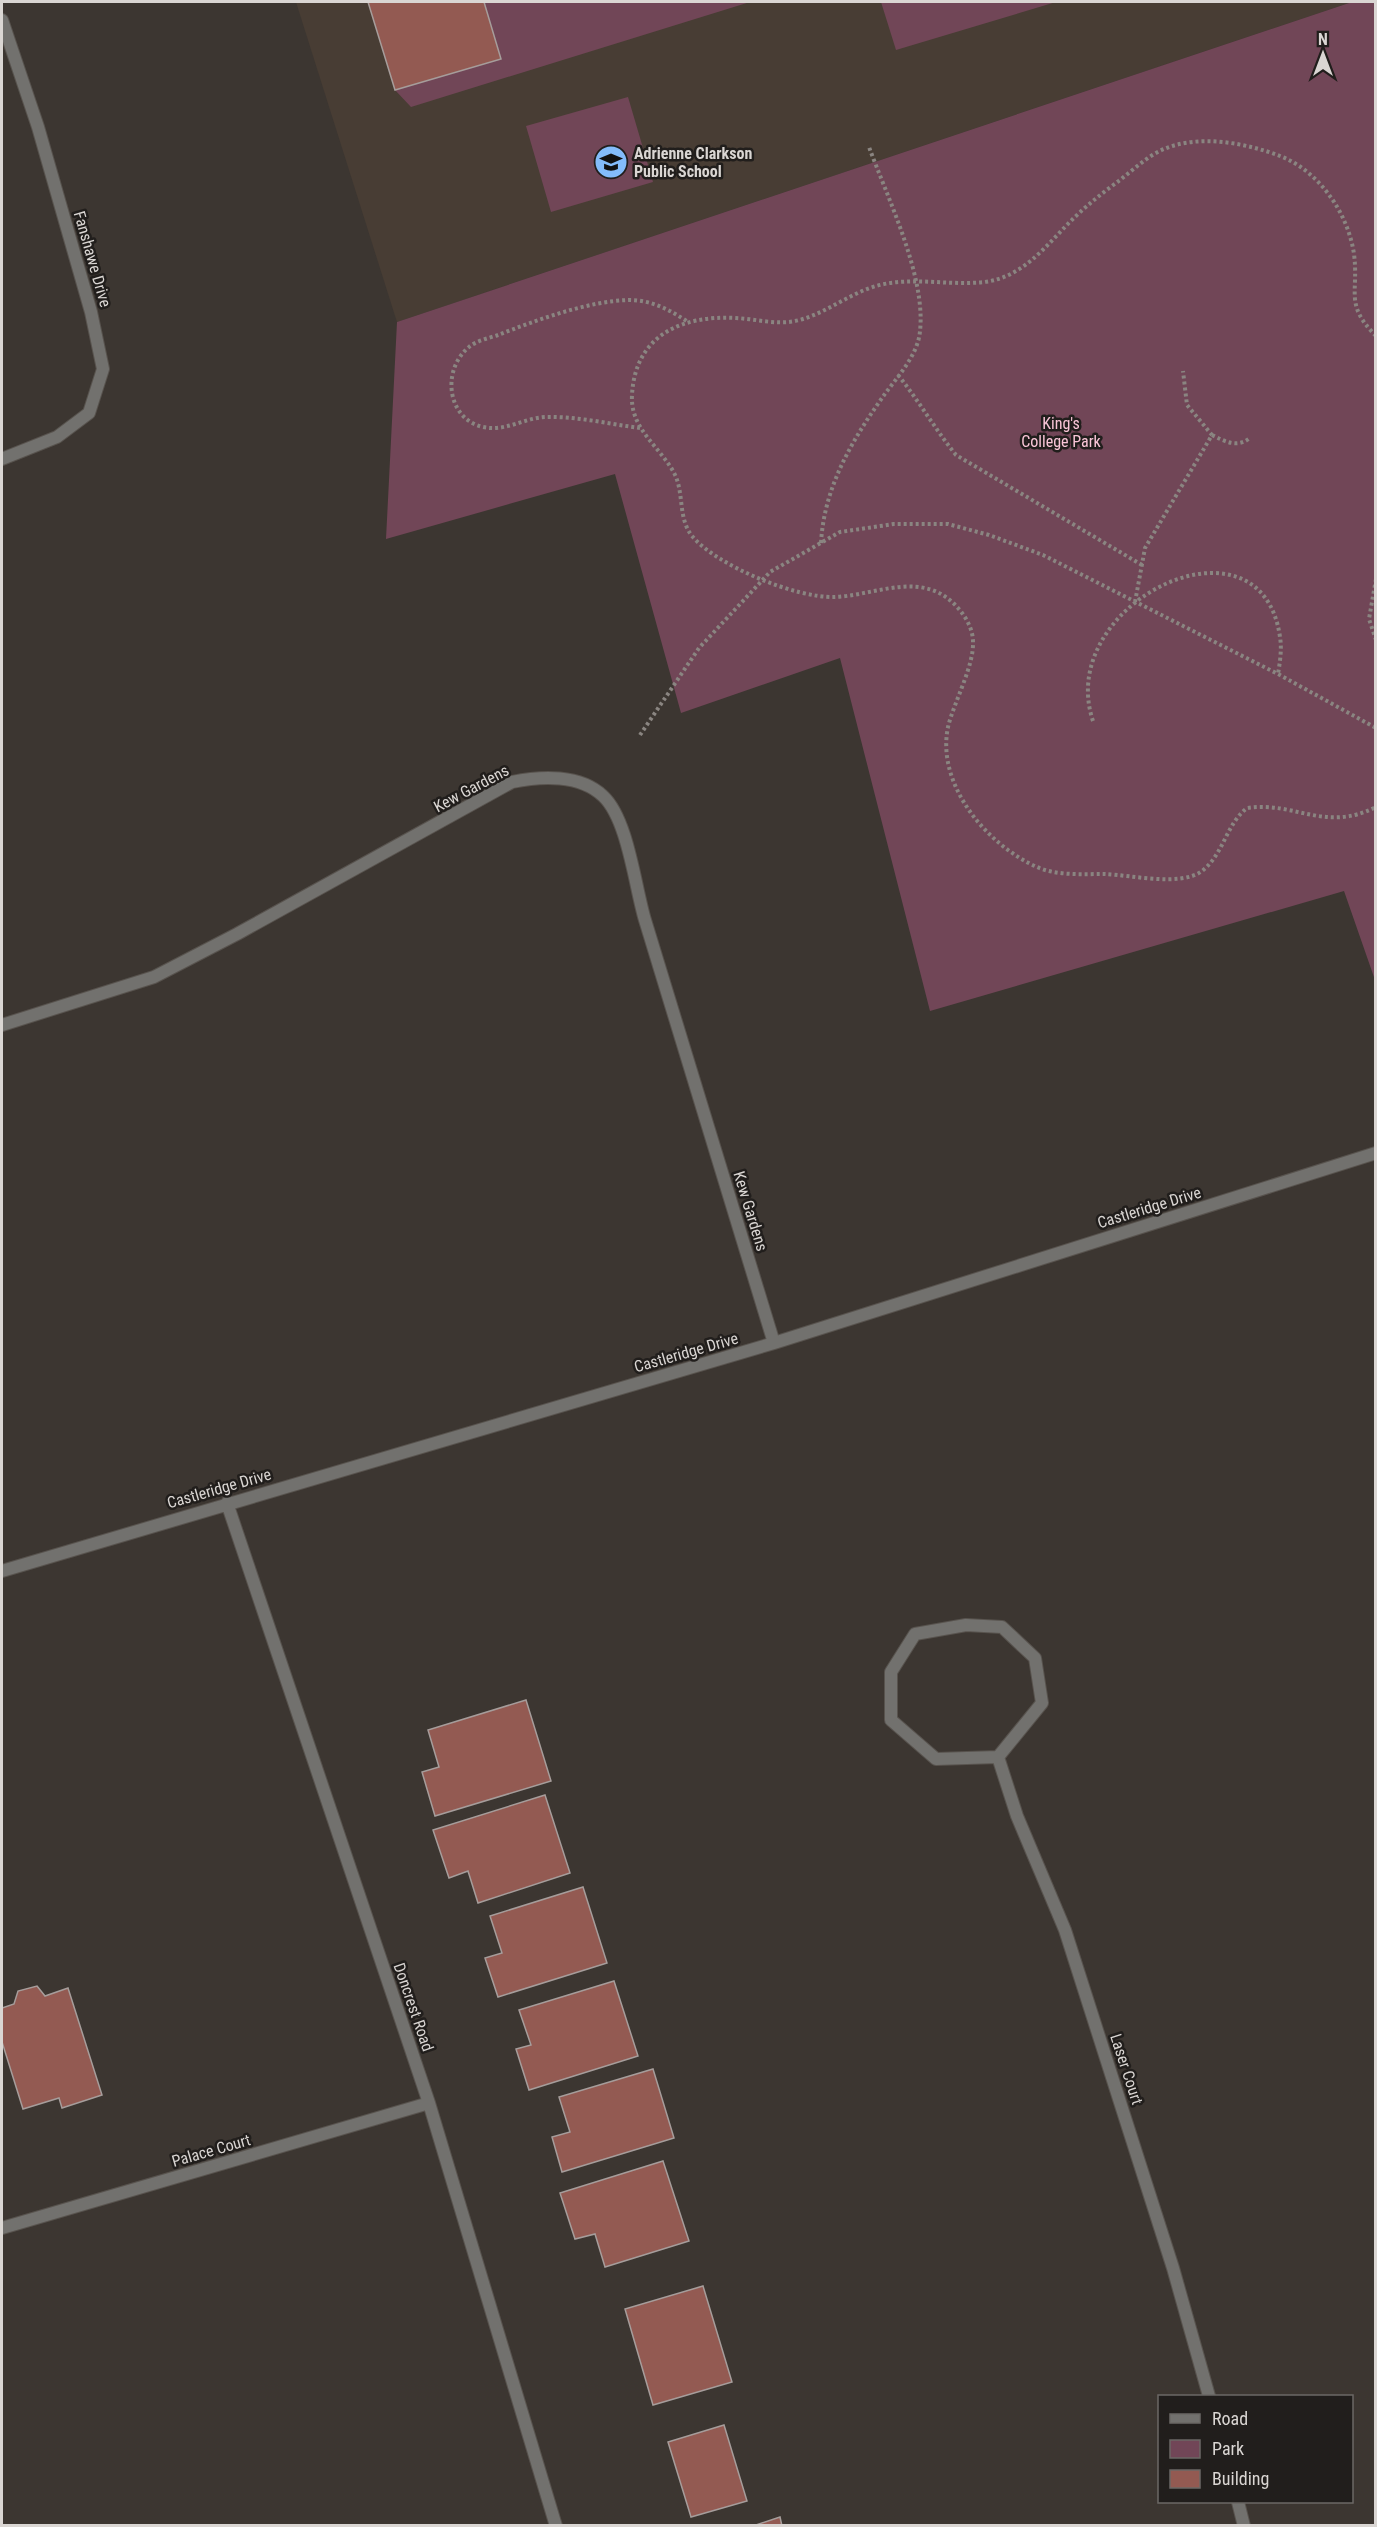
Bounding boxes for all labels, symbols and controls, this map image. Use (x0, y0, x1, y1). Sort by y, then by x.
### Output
north arrow (1293, 24, 1353, 84)
text: N (1318, 30, 1328, 49)
school or university icon: Adrienne Clarkson Public School (593, 144, 629, 180)
place label: Adrienne Clarkson Public School (634, 144, 752, 181)
street label: Fanshawe Drive (70, 209, 115, 309)
park label: King's College Park (1021, 414, 1102, 451)
street label: Kew Gardens (430, 761, 512, 816)
street label: Kew Gardens (729, 1169, 772, 1253)
street label: Castleridge Drive (1095, 1183, 1203, 1232)
street label: Castleridge Drive (632, 1329, 740, 1376)
street label: Castleridge Drive (165, 1465, 273, 1512)
street label: Doncrest Road (390, 1960, 438, 2054)
street label: Laser Court (1106, 2031, 1147, 2107)
street label: Palace Court (169, 2130, 253, 2171)
legend (1158, 2395, 1353, 2503)
text: Road (1212, 2408, 1248, 2429)
text: Park (1212, 2438, 1244, 2459)
text: Building (1212, 2468, 1269, 2489)

